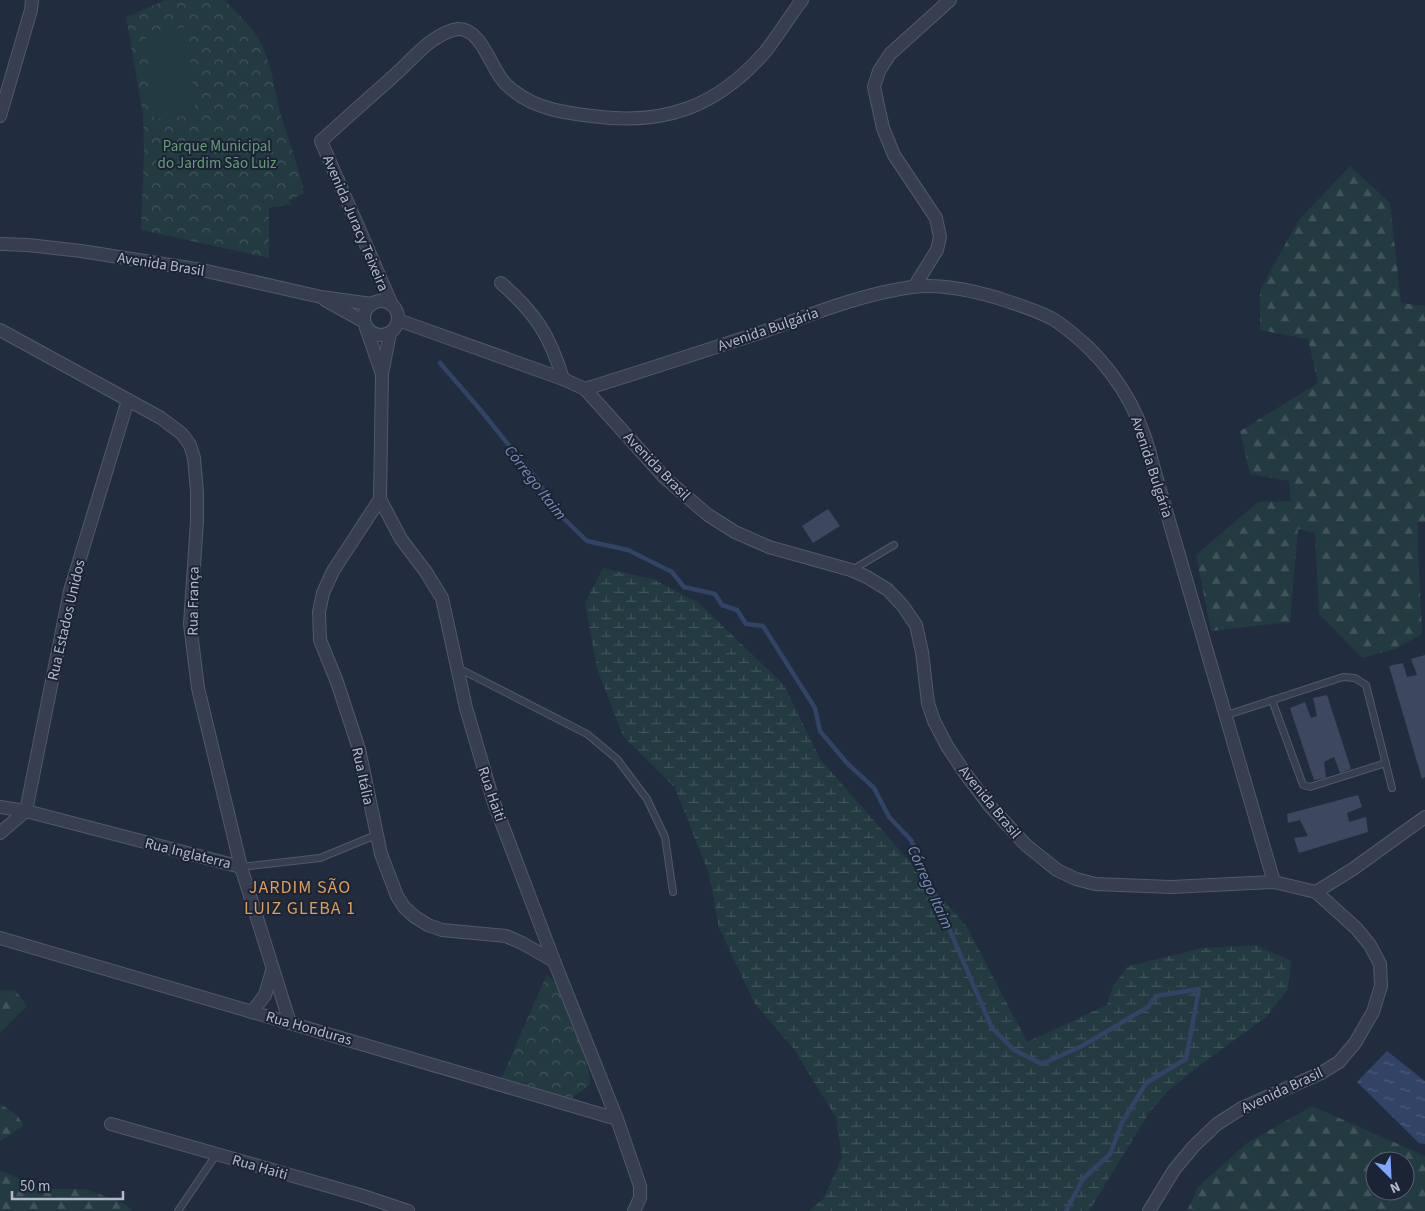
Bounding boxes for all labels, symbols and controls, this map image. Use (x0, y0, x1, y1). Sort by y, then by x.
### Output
park label: Parque Municipal do Jardim São Luiz (158, 136, 276, 174)
street label: Avenida Juracy Teixeira (317, 152, 394, 295)
street label: Avenida Brasil (116, 247, 206, 282)
street label: Avenida Bulgária (715, 302, 821, 357)
street label: Avenida Bulgária (1125, 414, 1178, 520)
street label: Avenida Brasil (618, 427, 695, 505)
water label: Córrego Itaim (499, 441, 571, 525)
street label: Rua Estados Unidos (42, 558, 91, 683)
street label: Rua França (182, 566, 205, 636)
street label: Rua Itália (346, 745, 379, 807)
street label: Avenida Brasil (954, 761, 1026, 843)
street label: Rua Haiti (472, 764, 511, 825)
street label: Rua Inglaterra (143, 833, 233, 874)
water label: Córrego Itaim (902, 842, 958, 933)
district label: JARDIM SÃO LUIZ GLEBA 1 (244, 875, 356, 921)
street label: Rua Honduras (263, 1006, 354, 1051)
street label: Avenida Brasil (1238, 1062, 1327, 1119)
street label: Rua Haiti (230, 1150, 290, 1185)
north arrow (1365, 1151, 1415, 1201)
scale bar (12, 1168, 124, 1200)
text: 50 m (20, 1176, 50, 1197)
text: N (1387, 1176, 1403, 1198)

